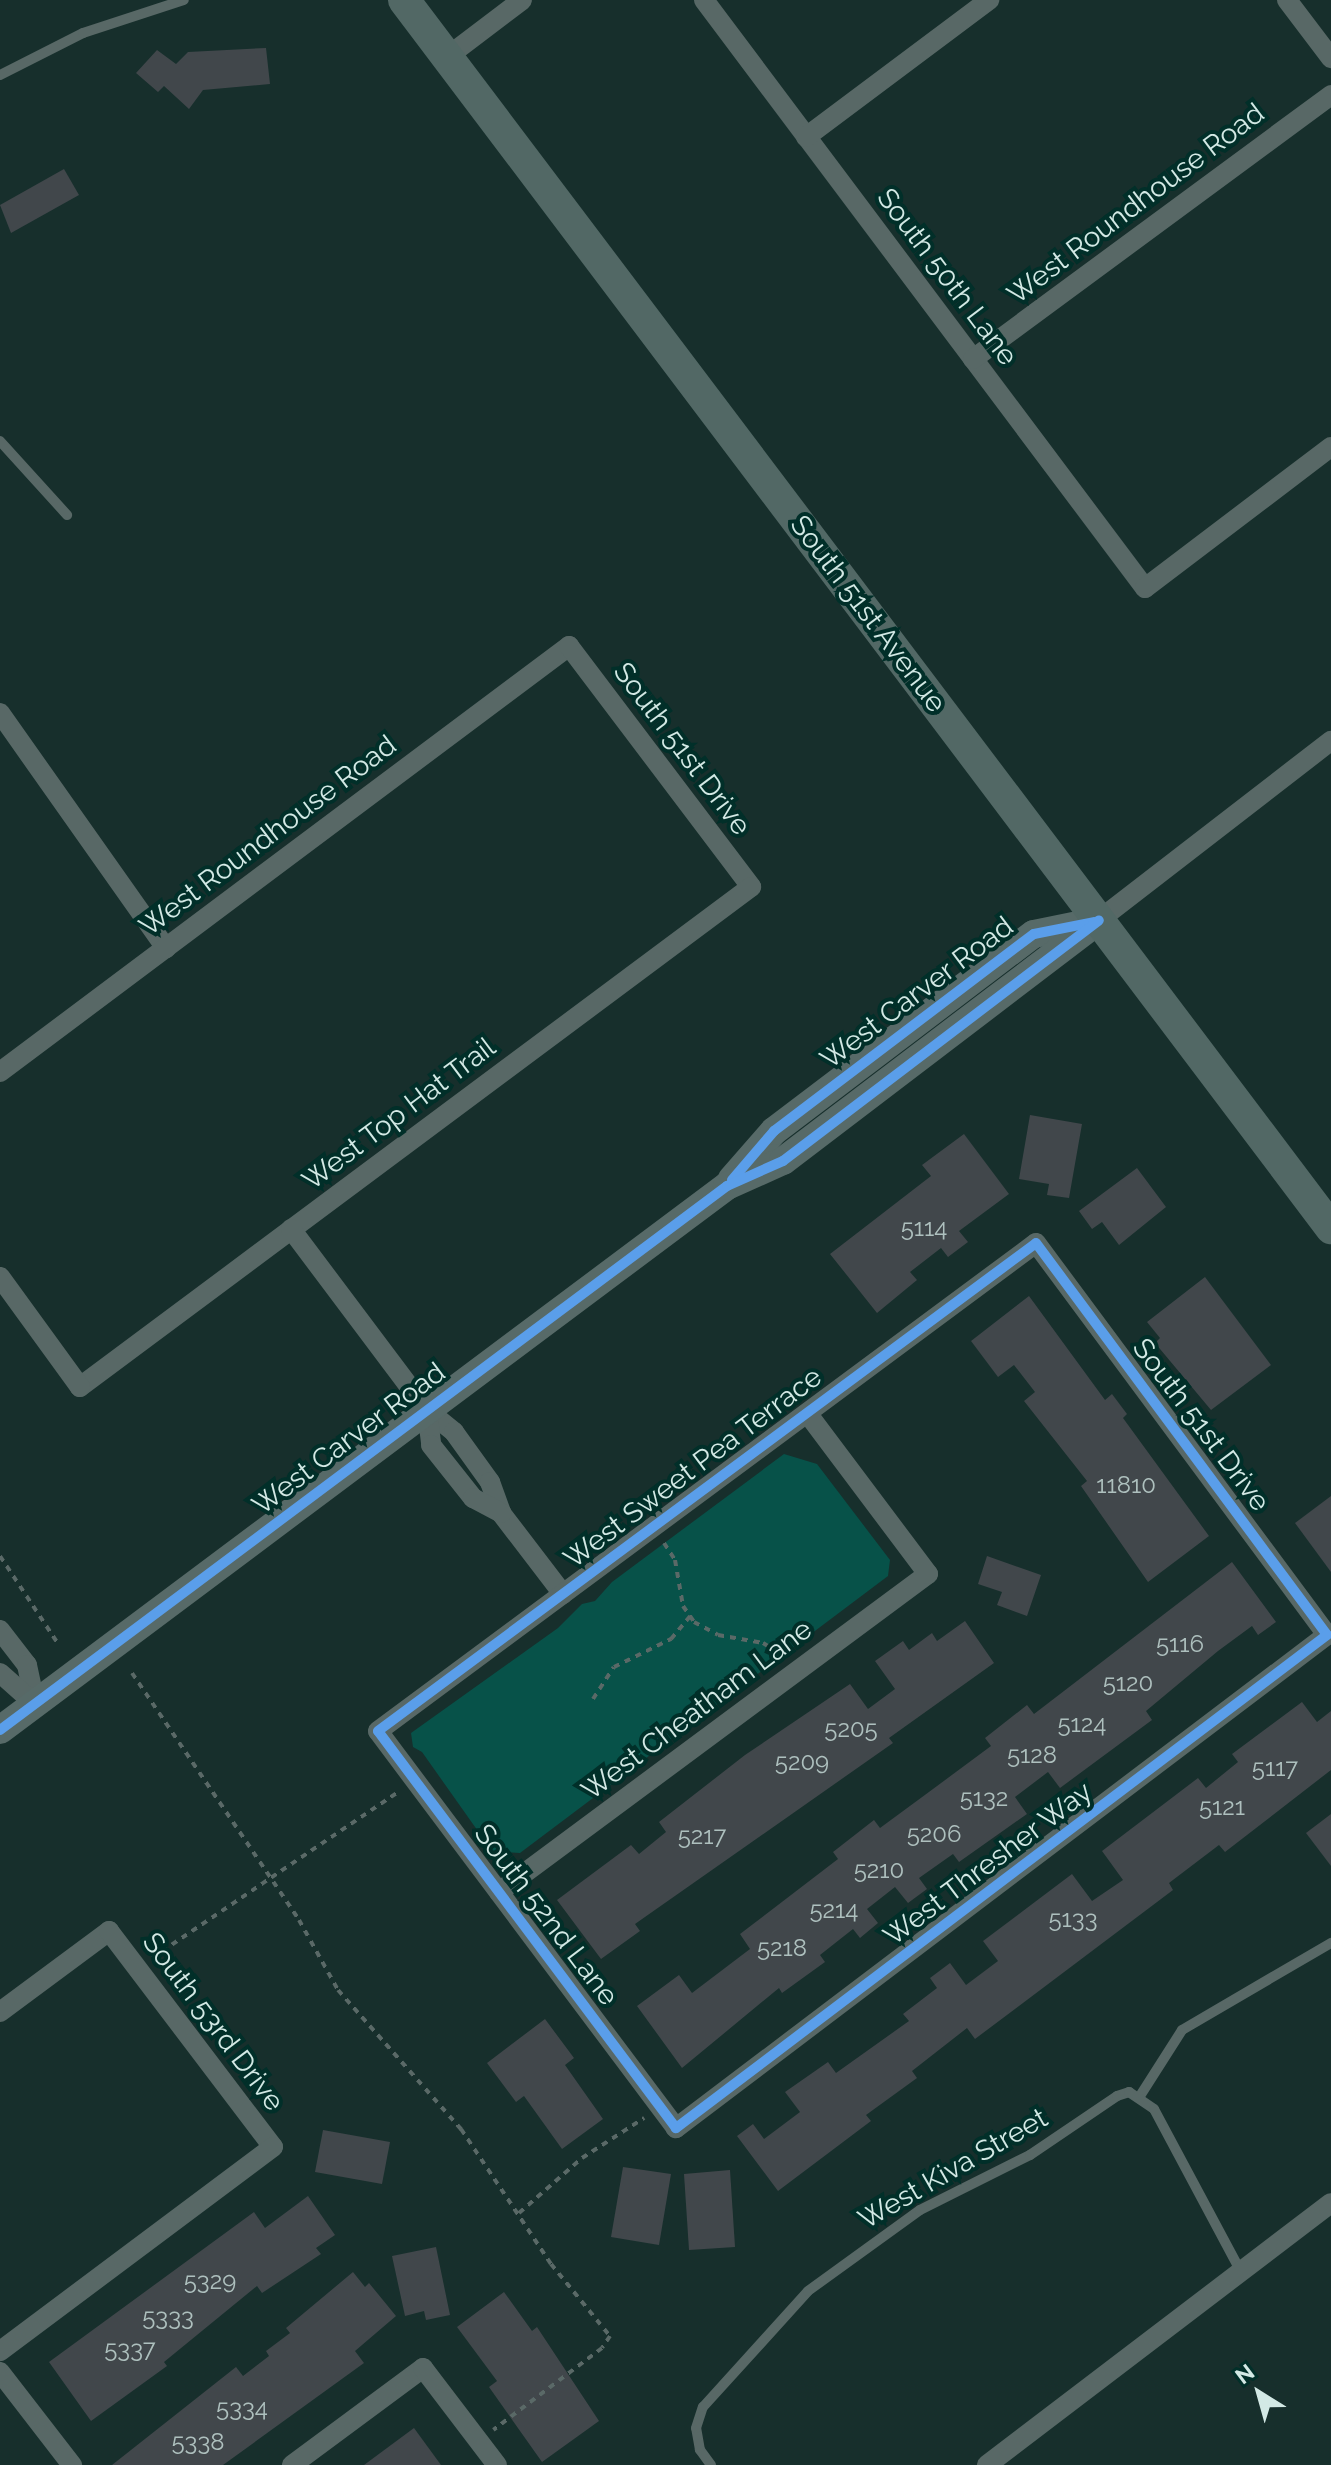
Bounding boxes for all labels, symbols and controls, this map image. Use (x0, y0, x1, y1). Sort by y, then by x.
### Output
street label: West Roundhouse Road (1001, 97, 1271, 311)
street label: South 50th Lane (870, 182, 1024, 372)
street label: South 51st Avenue (783, 509, 953, 719)
street label: South 51st Drive (606, 656, 758, 842)
street label: West Roundhouse Road (133, 729, 403, 943)
street label: West Carver Road (814, 909, 1020, 1077)
street label: West Top Hat Trail (295, 1030, 503, 1198)
house number: 5114 (901, 1214, 947, 1242)
street label: South 51st Drive (1125, 1332, 1277, 1518)
street label: West Carver Road (246, 1355, 452, 1523)
street label: West Sweet Pea Terrace (557, 1360, 829, 1576)
house number: 11810 (1096, 1471, 1156, 1499)
street label: West Cheatham Lane (575, 1613, 819, 1807)
house number: 5116 (1156, 1630, 1204, 1658)
house number: 5120 (1103, 1669, 1153, 1697)
house number: 5124 (1058, 1710, 1106, 1738)
house number: 5205 (824, 1715, 878, 1743)
house number: 5128 (1007, 1741, 1057, 1769)
house number: 5209 (775, 1748, 829, 1776)
house number: 5117 (1252, 1754, 1298, 1782)
street label: West Thresher Way (876, 1774, 1100, 1954)
house number: 5132 (960, 1784, 1008, 1812)
house number: 5121 (1199, 1793, 1245, 1821)
street label: South 52nd Lane (467, 1818, 625, 2012)
house number: 5206 (907, 1820, 961, 1848)
house number: 5217 (678, 1822, 726, 1850)
house number: 5210 (854, 1856, 904, 1884)
house number: 5214 (810, 1896, 858, 1924)
house number: 5133 (1049, 1905, 1097, 1933)
street label: South 53rd Drive (135, 1926, 291, 2118)
house number: 5218 (757, 1934, 807, 1962)
street label: West Kiva Street (853, 2101, 1053, 2237)
house number: 5329 (184, 2267, 236, 2295)
house number: 5333 (142, 2303, 194, 2331)
house number: 5337 (104, 2335, 156, 2363)
north arrow (1219, 2353, 1299, 2433)
text: N (1230, 2358, 1259, 2389)
house number: 5334 (216, 2394, 268, 2422)
house number: 5338 (172, 2428, 224, 2456)

